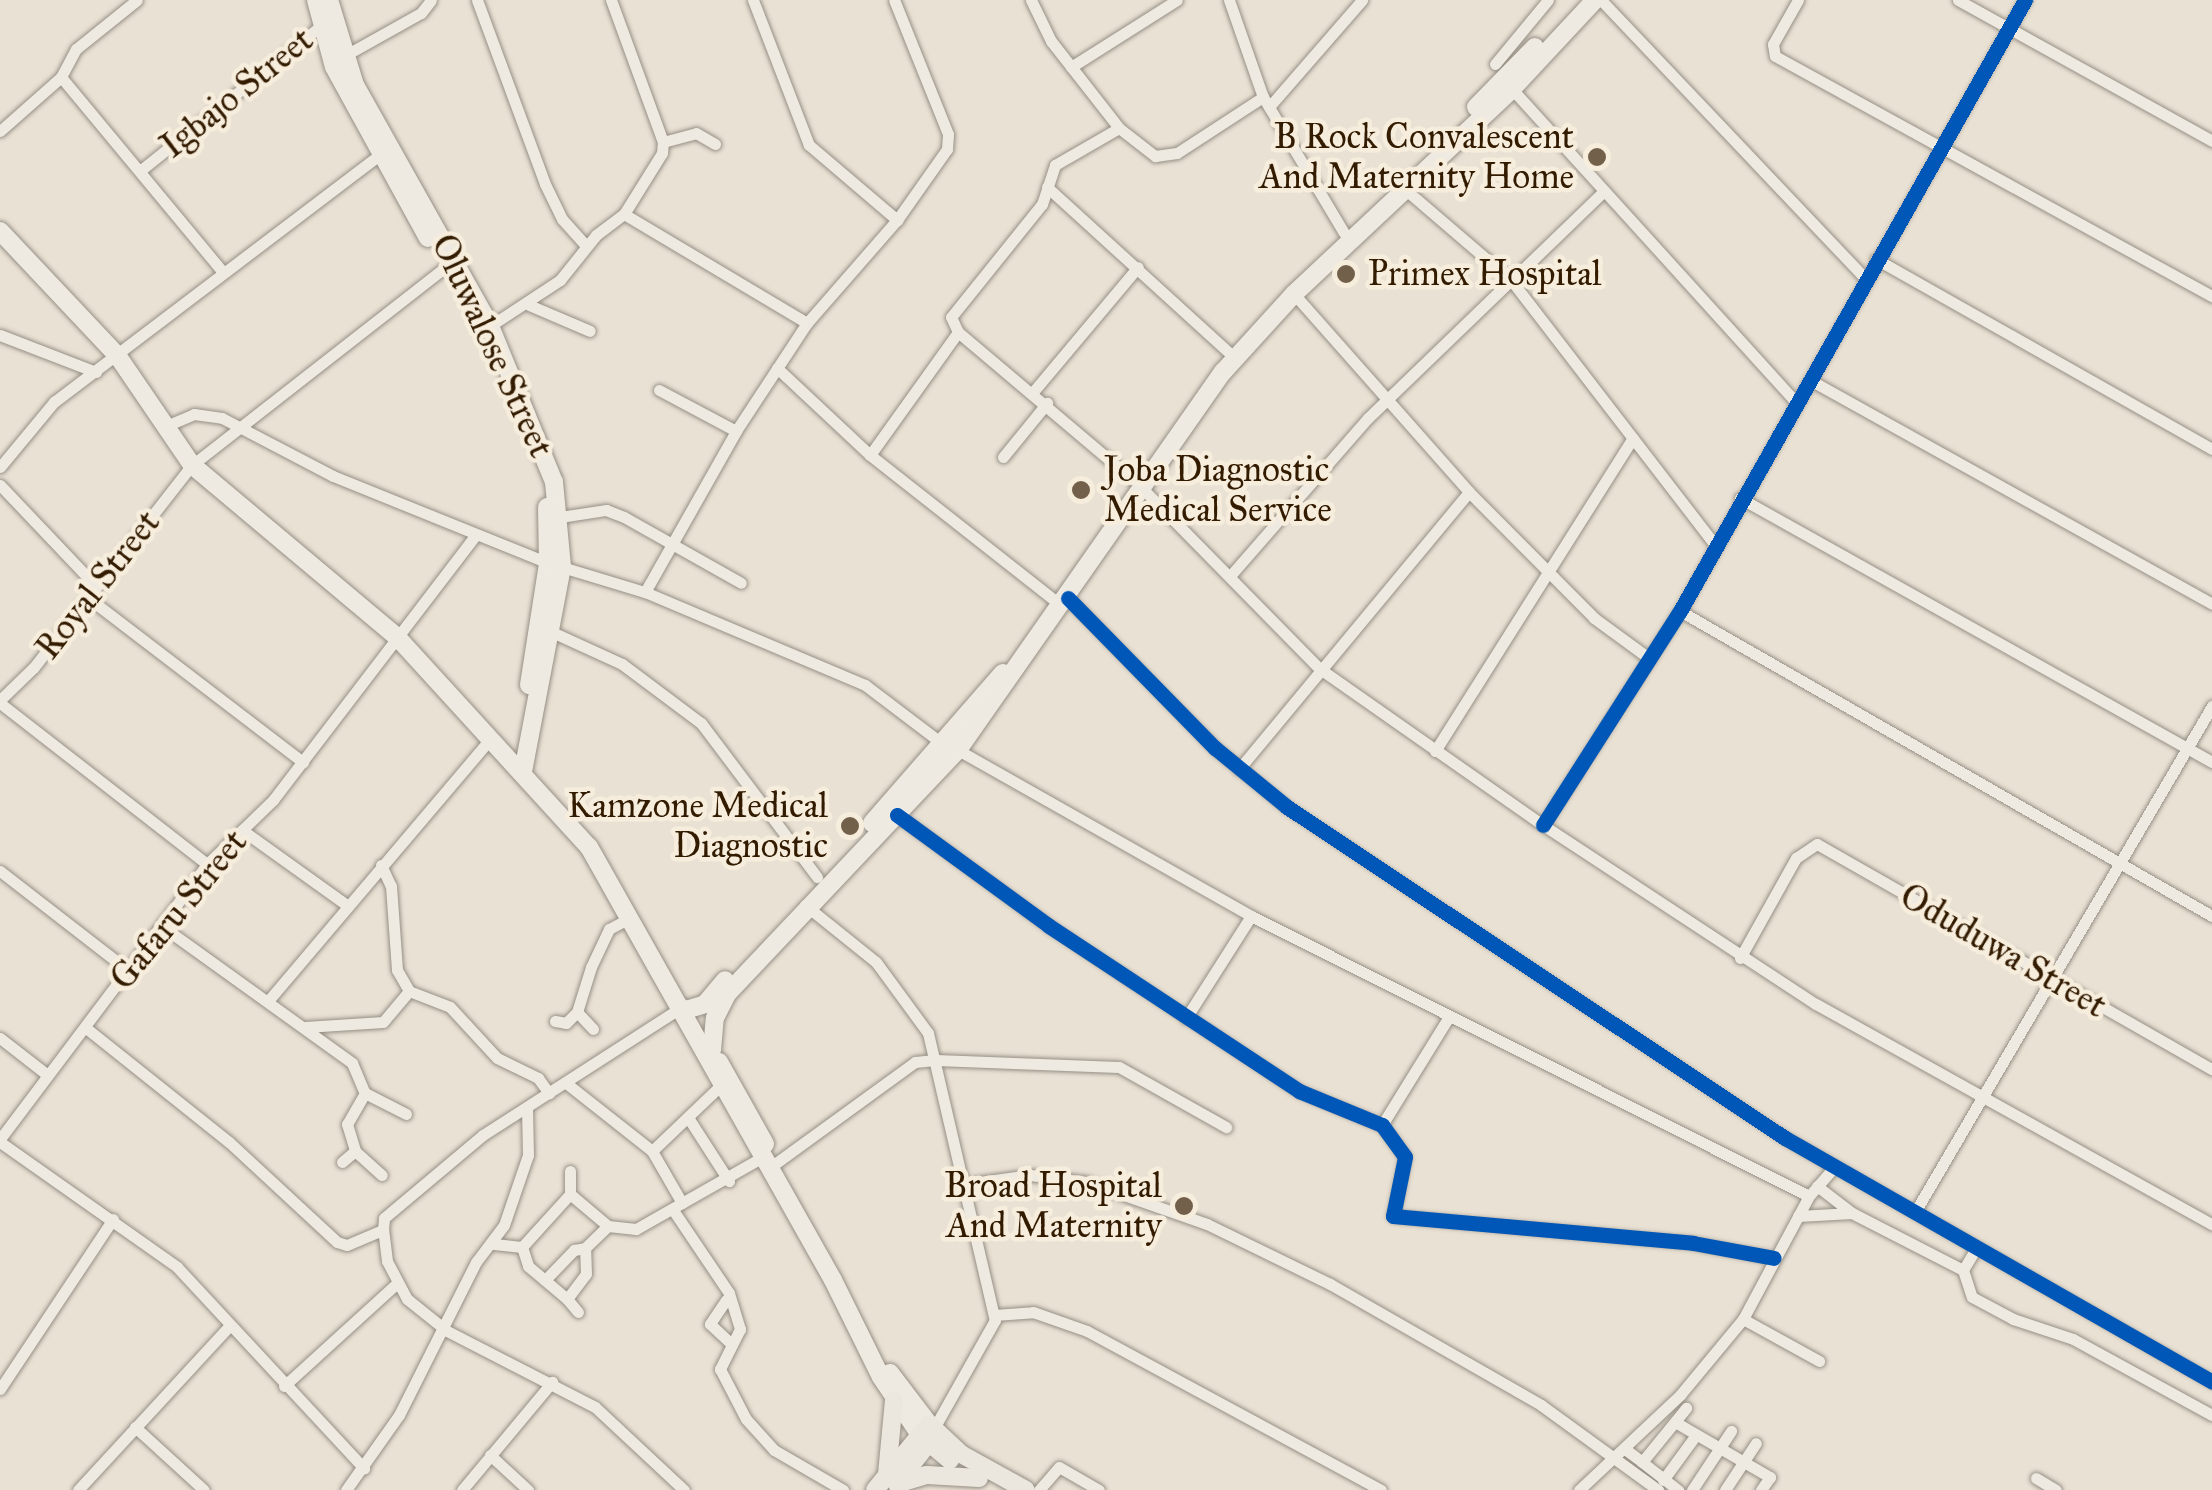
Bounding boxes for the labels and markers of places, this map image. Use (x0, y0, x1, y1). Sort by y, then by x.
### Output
place label: B Rock Convalescent And Maternity Home (1259, 116, 1574, 198)
marker: B Rock Convalescent And Maternity Home (1584, 144, 1610, 170)
place label: Primex Hospital (1368, 253, 1602, 295)
marker: Primex Hospital (1333, 261, 1359, 287)
place label: Joba Diagnostic Medical Service (1104, 449, 1332, 531)
marker: Joba Diagnostic Medical Service (1068, 477, 1094, 503)
place label: Kamzone Medical Diagnostic (567, 785, 828, 867)
marker: Kamzone Medical Diagnostic (837, 813, 863, 839)
place label: Broad Hospital And Maternity (944, 1165, 1162, 1247)
marker: Broad Hospital And Maternity (1171, 1193, 1197, 1219)

